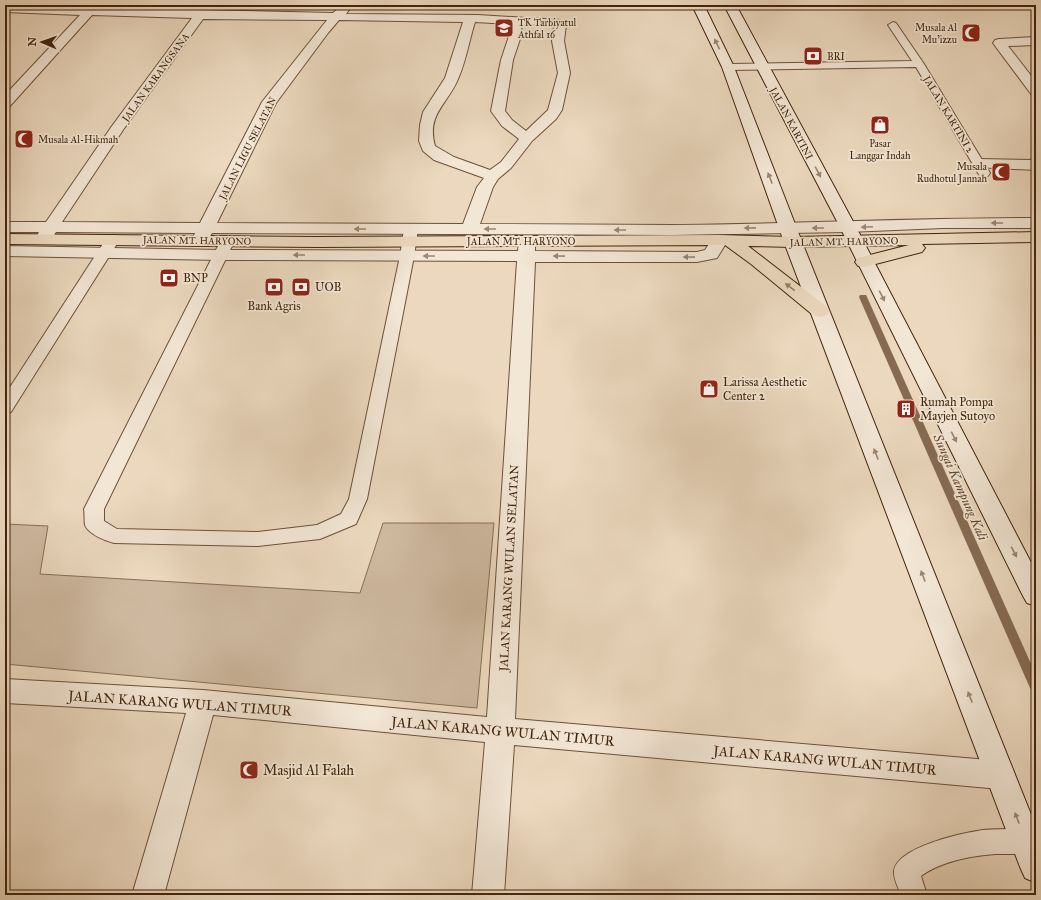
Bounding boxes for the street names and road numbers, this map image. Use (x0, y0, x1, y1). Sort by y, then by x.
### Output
street label: JALAN KARANGSANA (119, 31, 193, 126)
street label: JALAN KARTINI 2 (919, 73, 976, 156)
street label: JALAN KARTINI (766, 84, 815, 162)
street label: JALAN LIGU SELATAN (216, 95, 280, 203)
street label: JALAN MT. HARYONO (142, 234, 252, 249)
street label: JALAN MT. HARYONO (789, 235, 899, 250)
street label: JALAN MT. HARYONO (466, 236, 576, 249)
street label: JALAN KARANG WULAN SELATAN (496, 464, 522, 674)
street label: JALAN KARANG WULAN TIMUR (66, 687, 293, 721)
street label: JALAN KARANG WULAN TIMUR (389, 713, 616, 751)
street label: JALAN KARANG WULAN TIMUR (711, 742, 938, 780)

